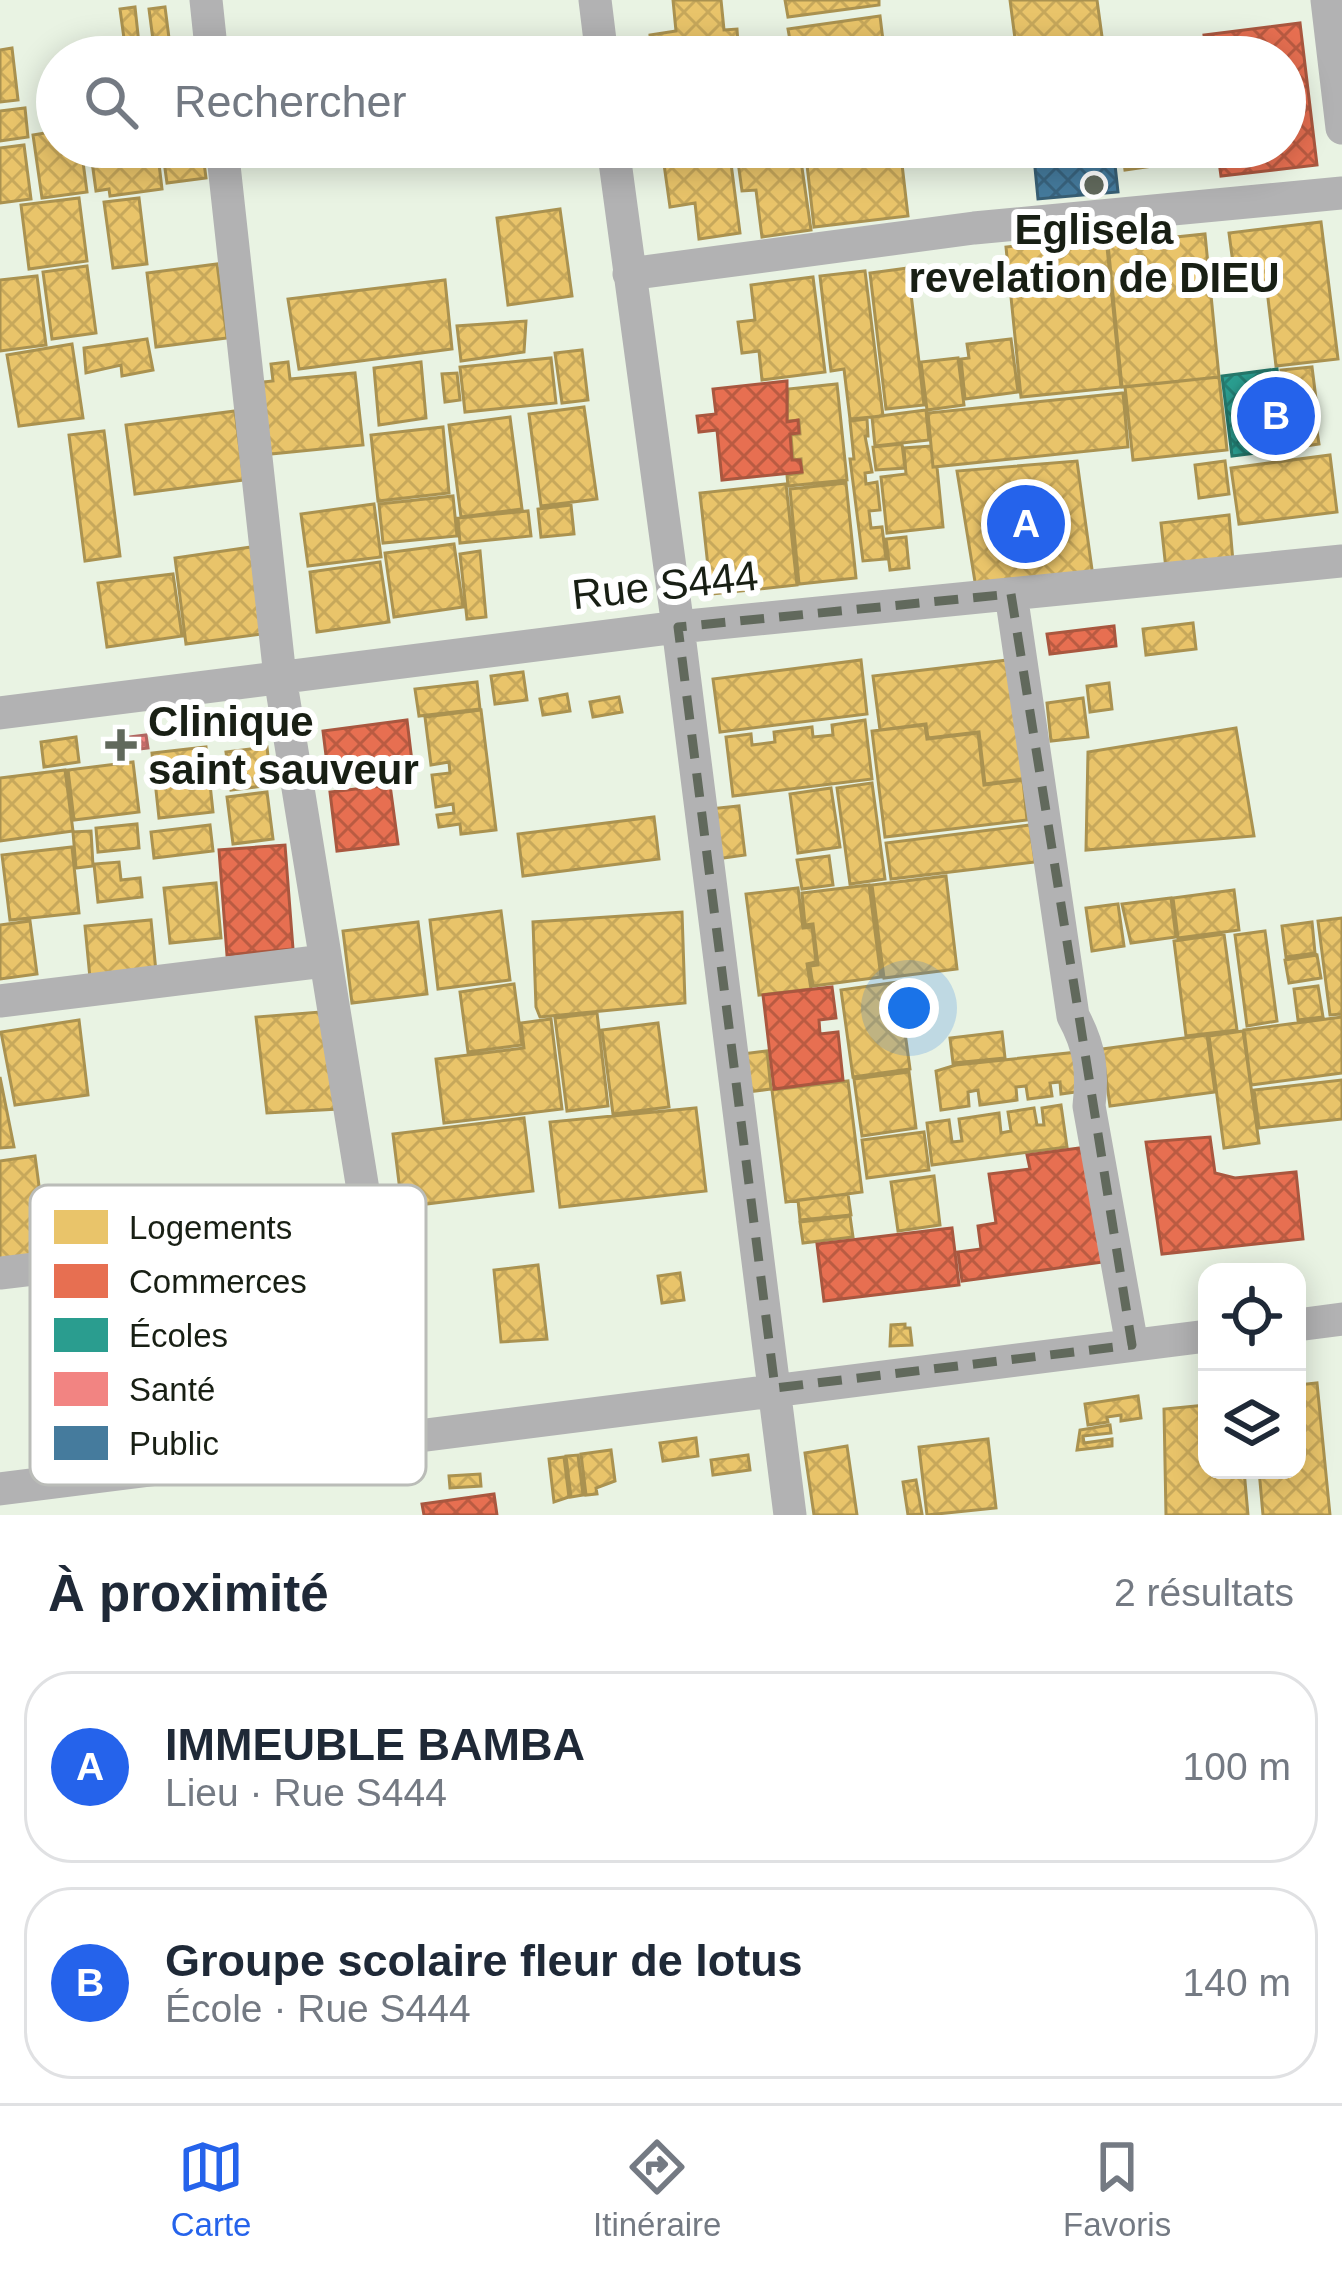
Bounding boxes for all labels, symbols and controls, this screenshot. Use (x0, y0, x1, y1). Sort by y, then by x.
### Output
search box (36, 36, 1306, 168)
icon: search (78, 69, 144, 135)
text: Rechercher (174, 76, 407, 127)
marker: Eglisela revelation de DIEU (1081, 172, 1107, 198)
place label: Eglisela revelation de DIEU (908, 206, 1280, 301)
pin: B (1237, 371, 1315, 461)
pin: A (987, 479, 1065, 569)
street label: Rue S444 (570, 552, 760, 618)
place label: Clinique saint sauveur (148, 698, 419, 793)
marker: Clinique saint sauveur (105, 729, 137, 761)
your location (879, 978, 939, 1038)
legend (30, 1185, 426, 1485)
text: Logements (129, 1209, 292, 1246)
text: Commerces (129, 1263, 307, 1300)
map controls (1198, 1263, 1306, 1479)
button: locate (1198, 1263, 1306, 1371)
text: Écoles (129, 1317, 228, 1354)
text: Santé (129, 1371, 215, 1408)
button: layers (1198, 1371, 1306, 1479)
text: Public (129, 1425, 219, 1462)
text: À proximité (48, 1565, 329, 1622)
text: 2 résultats (1114, 1571, 1294, 1614)
text: IMMEUBLE BAMBA (165, 1719, 585, 1770)
text: A (76, 1745, 104, 1788)
text: 100 m (1183, 1745, 1291, 1788)
text: Lieu · Rue S444 (165, 1771, 447, 1814)
text: Groupe scolaire fleur de lotus (165, 1935, 803, 1986)
text: B (76, 1961, 104, 2004)
text: 140 m (1183, 1961, 1291, 2004)
text: École · Rue S444 (165, 1987, 471, 2030)
tab: Carte (171, 2134, 251, 2244)
tab: Itinéraire (593, 2134, 721, 2244)
tab: Favoris (1063, 2134, 1171, 2244)

